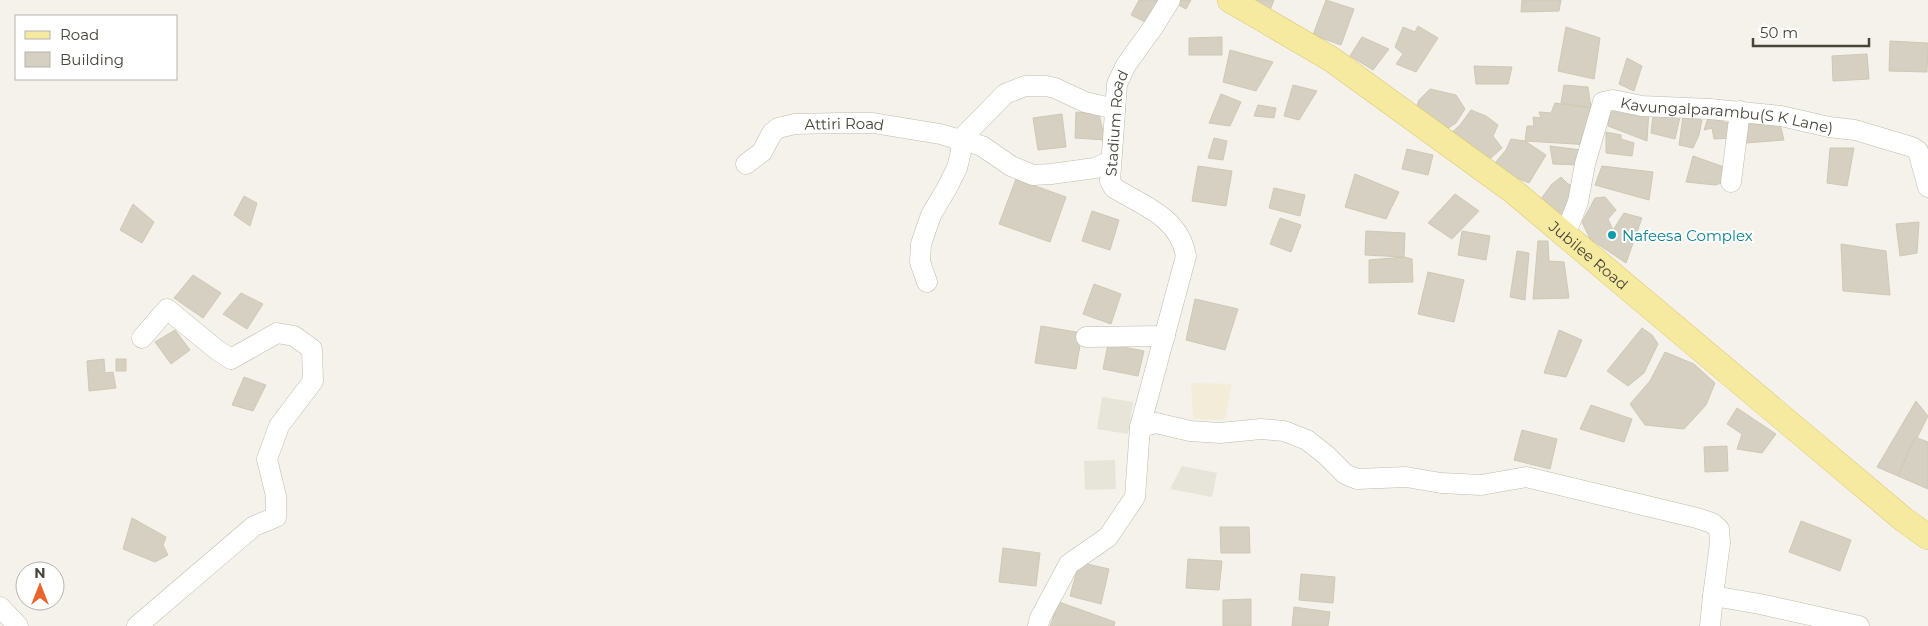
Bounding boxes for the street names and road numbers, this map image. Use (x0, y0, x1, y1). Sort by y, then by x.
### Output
street label: Stadium Road (1101, 67, 1132, 177)
street label: Kavungalparambu(S K Lane) (1619, 92, 1834, 137)
street label: Attiri Road (804, 113, 886, 134)
street label: Jubilee Road (1545, 216, 1632, 293)

